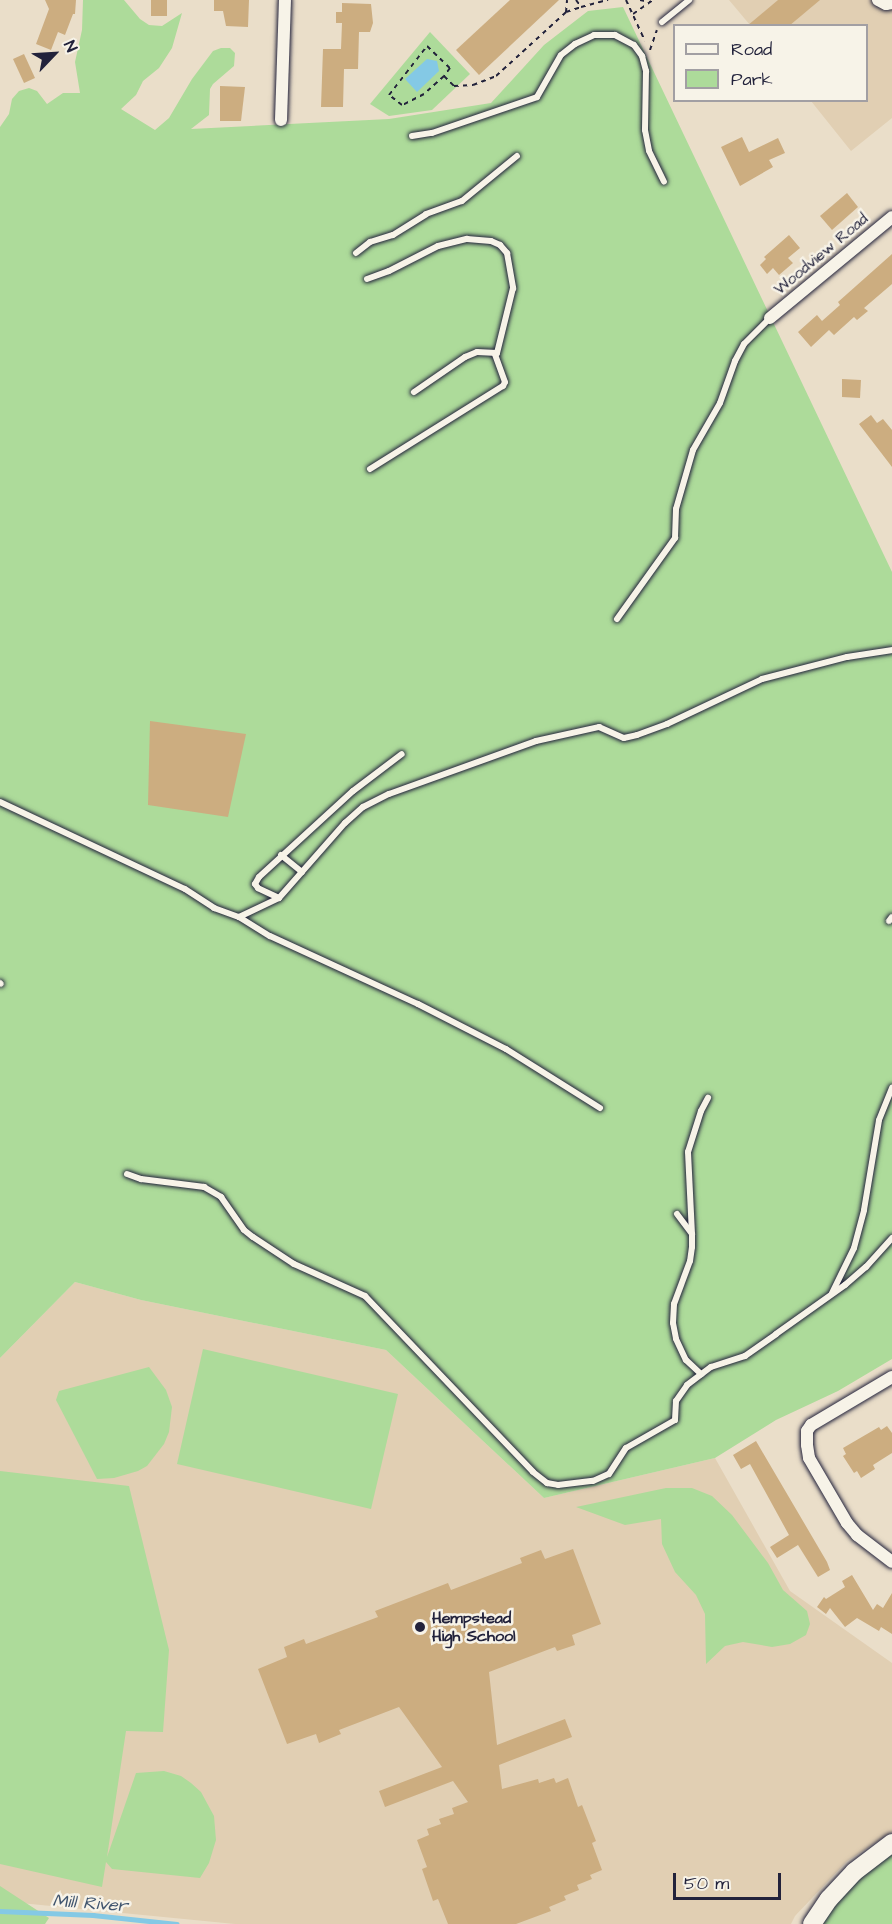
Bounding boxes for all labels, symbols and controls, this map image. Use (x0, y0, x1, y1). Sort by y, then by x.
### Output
north arrow (24, 24, 84, 84)
legend (673, 24, 868, 102)
text: N (58, 37, 82, 56)
text: Road (731, 37, 772, 62)
text: Park (731, 67, 773, 92)
street label: Woodview Road (770, 209, 872, 299)
place label: Hempstead High School (432, 1608, 516, 1646)
marker: Hempstead High School (413, 1620, 427, 1634)
scale bar (676, 1861, 784, 1899)
text: 50 m (684, 1871, 729, 1896)
water label: Mill River (52, 1891, 128, 1917)

